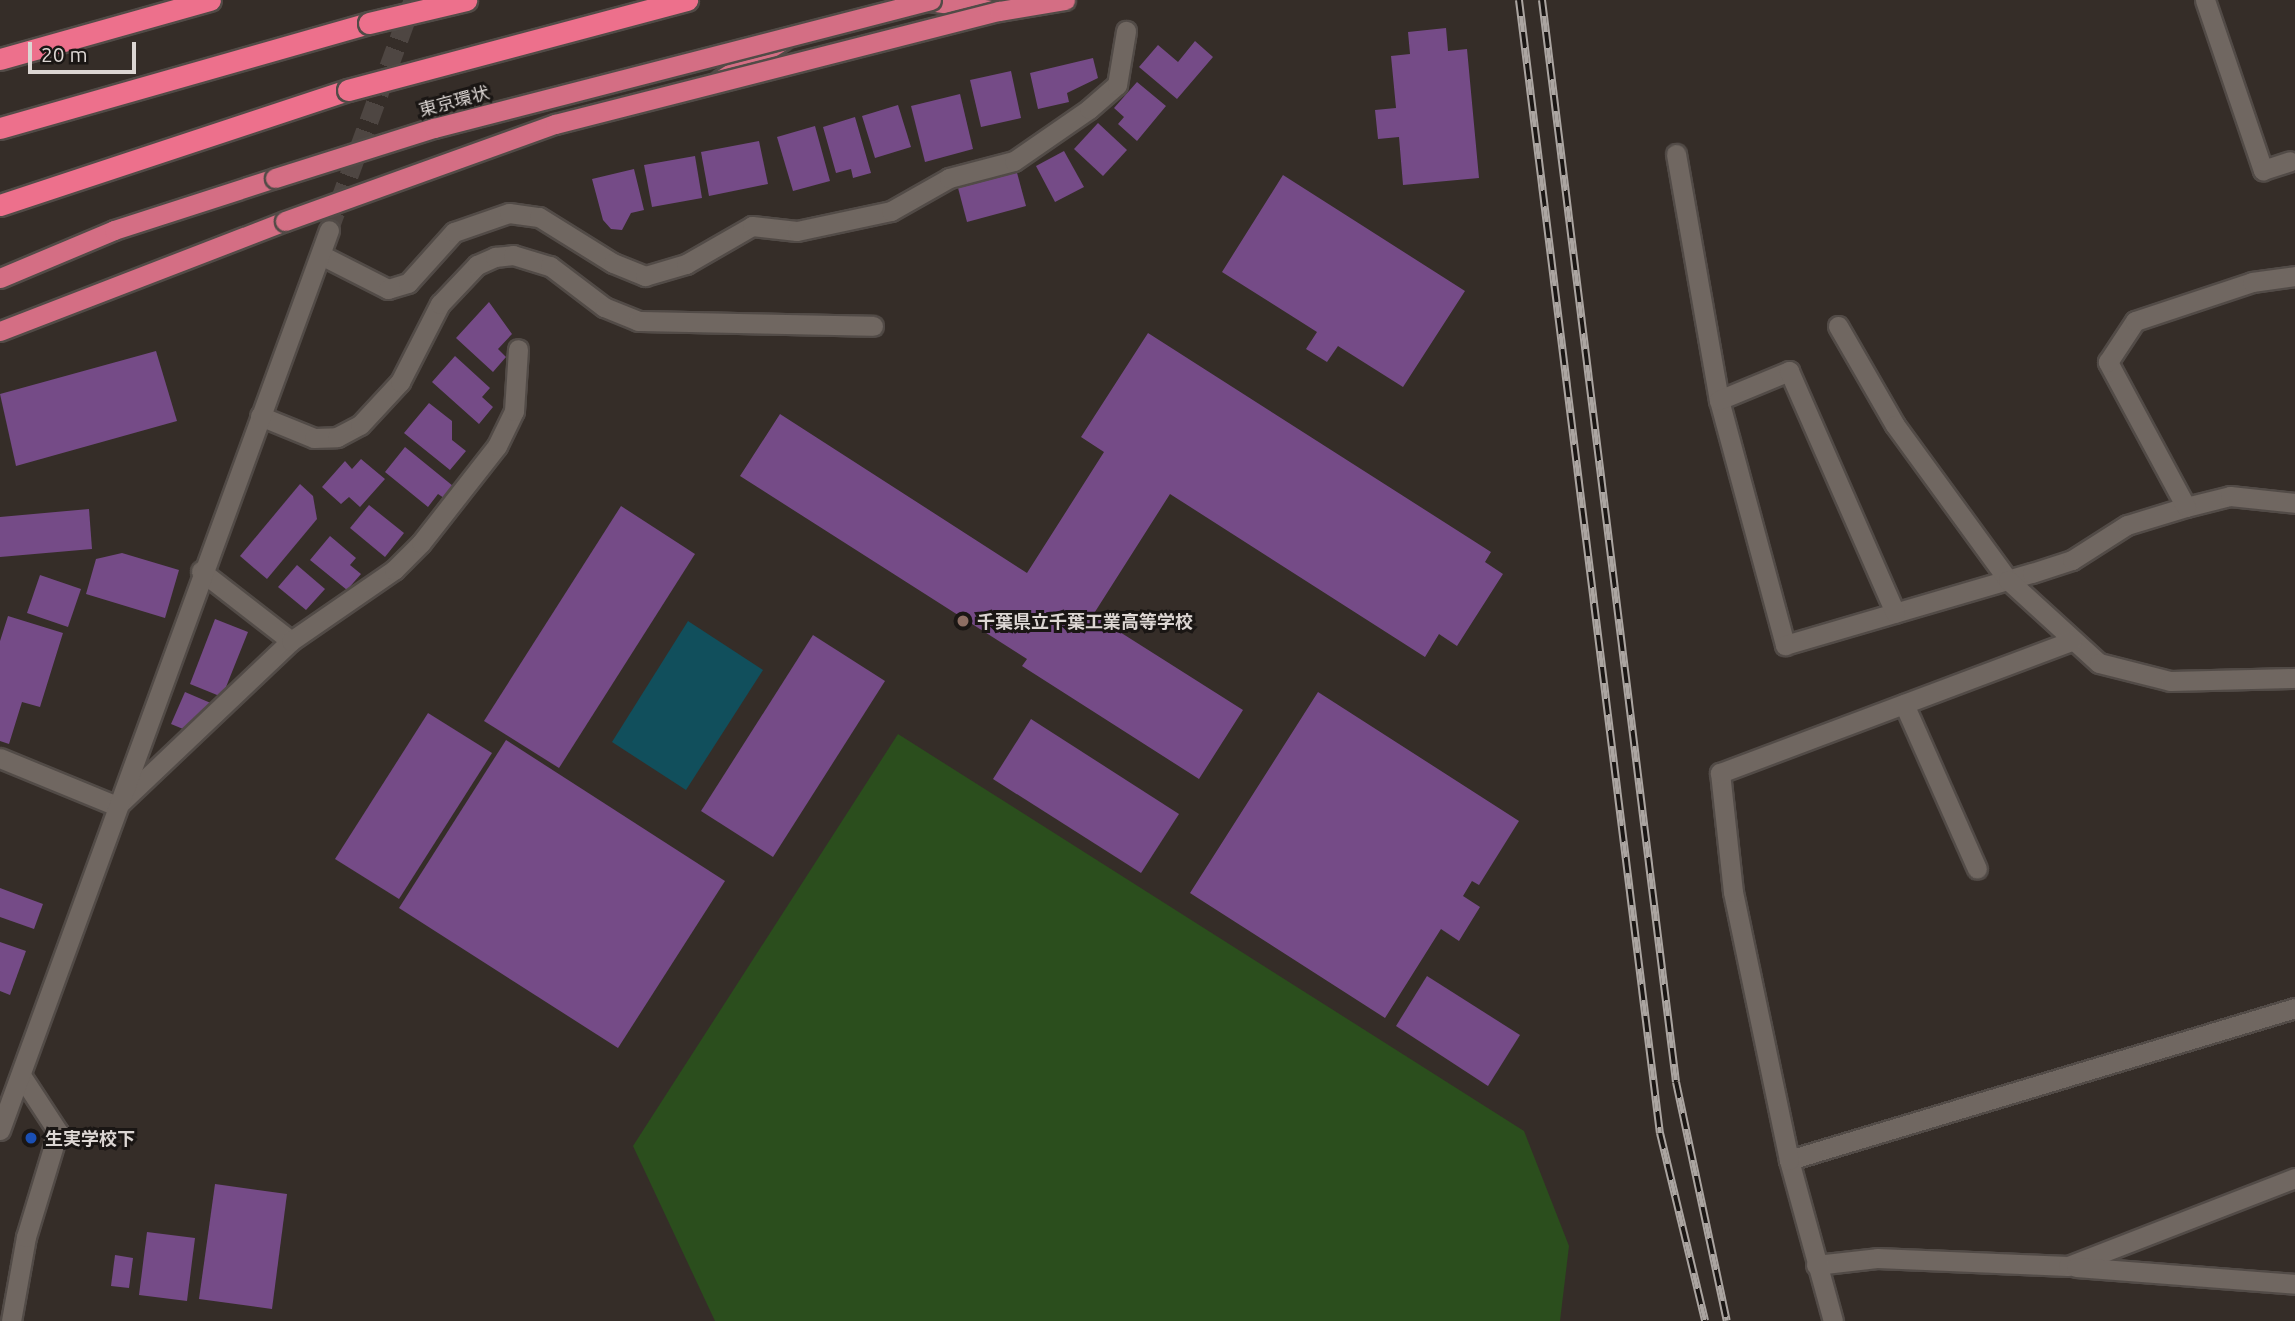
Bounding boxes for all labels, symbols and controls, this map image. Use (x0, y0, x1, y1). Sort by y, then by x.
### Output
scale bar (32, 28, 140, 72)
text: 20 m (41, 42, 88, 66)
street label: 東京環状 (416, 81, 492, 121)
place label: 千葉県立千葉工業高等学校 (977, 610, 1193, 632)
marker: 千葉県立千葉工業高等学校 (955, 613, 971, 629)
place label: 生実学校下 (45, 1127, 135, 1149)
marker: 生実学校下 (23, 1130, 39, 1146)

